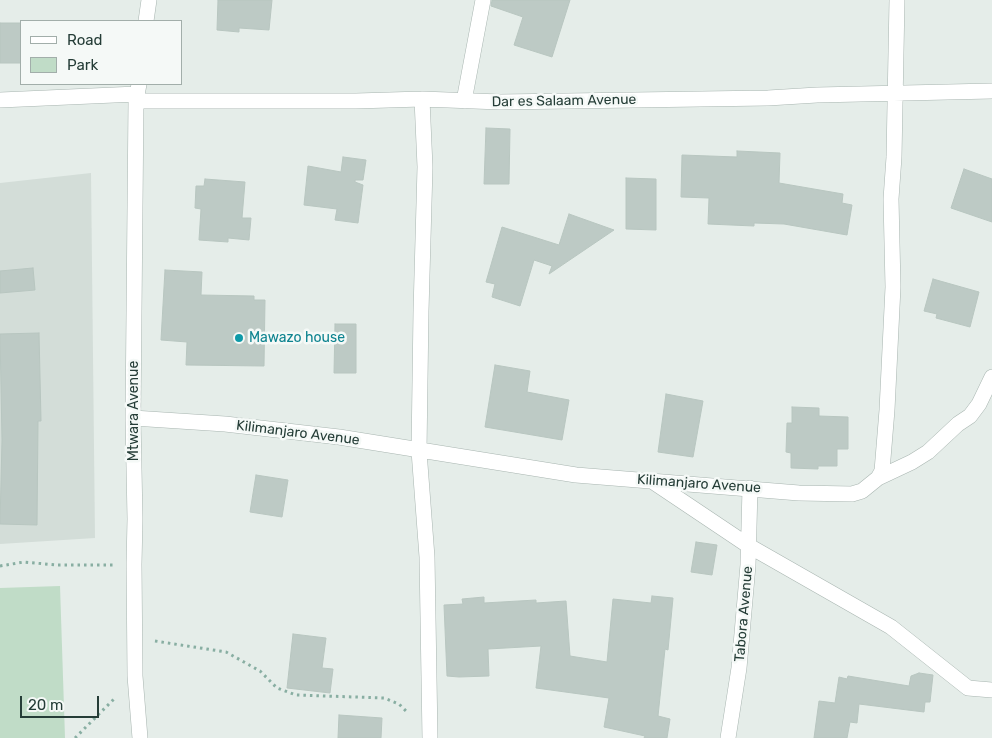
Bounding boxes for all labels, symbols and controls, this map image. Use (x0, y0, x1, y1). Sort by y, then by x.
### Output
legend (20, 20, 182, 85)
text: Road (67, 31, 103, 49)
text: Park (67, 56, 98, 74)
street label: Dar es Salaam Avenue (491, 91, 637, 111)
place label: Mawazo house (249, 330, 345, 346)
marker: Mawazo house (233, 332, 245, 344)
street label: Mtwara Avenue (126, 361, 142, 461)
street label: Kilimanjaro Avenue (235, 417, 361, 449)
street label: Kilimanjaro Avenue (636, 471, 762, 497)
street label: Tabora Avenue (731, 565, 757, 663)
scale bar (22, 686, 101, 718)
text: 20 m (28, 696, 63, 714)

